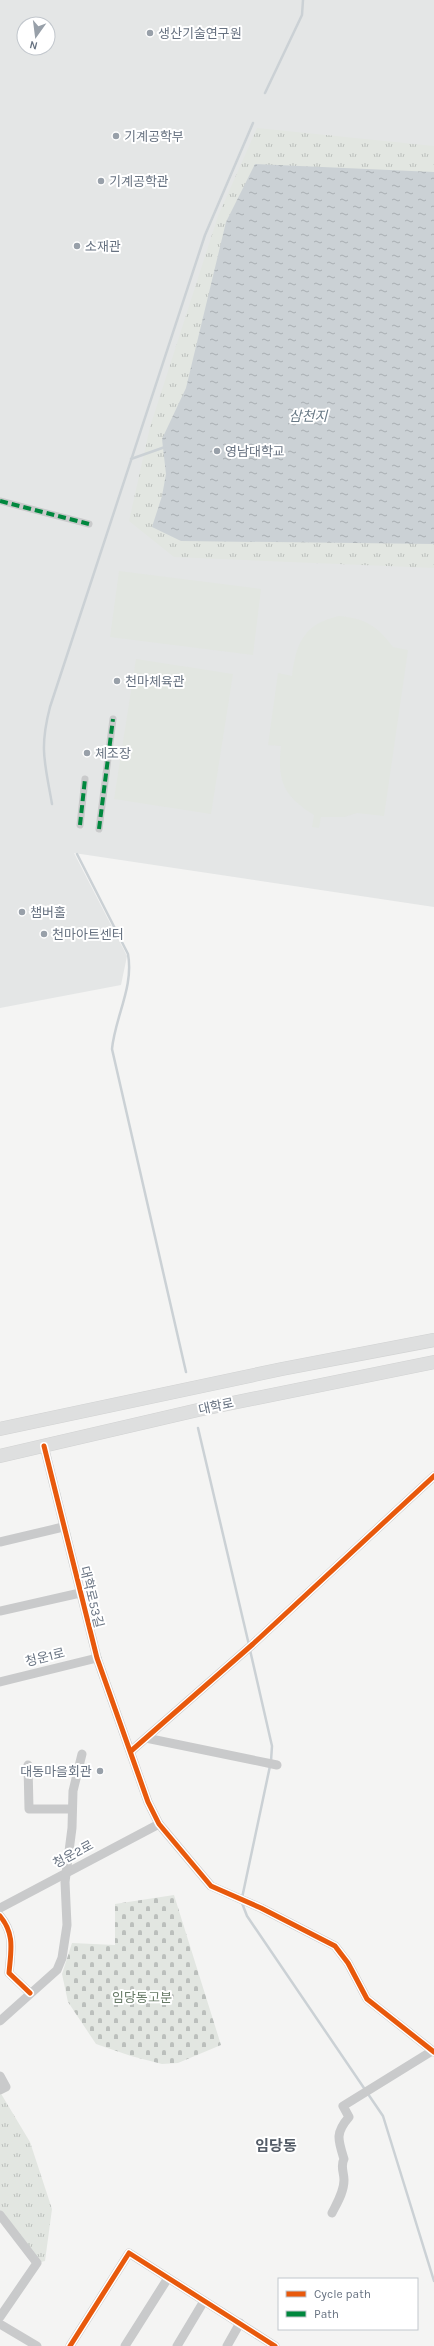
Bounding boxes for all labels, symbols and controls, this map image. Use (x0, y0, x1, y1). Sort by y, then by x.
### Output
north arrow (16, 16, 56, 56)
place label: 생산기술연구원 (158, 26, 242, 41)
marker: 생산기술연구원 (145, 28, 155, 38)
text: N (28, 38, 39, 52)
place label: 기계공학부 (124, 129, 184, 144)
marker: 기계공학부 (111, 131, 121, 141)
place label: 기계공학관 (109, 174, 169, 189)
marker: 기계공학관 (96, 176, 106, 186)
place label: 소재관 (85, 239, 121, 254)
marker: 소재관 (72, 241, 82, 251)
water label: 삼천지 (289, 408, 328, 425)
place label: 영남대학교 (225, 444, 285, 459)
marker: 영남대학교 (212, 446, 222, 456)
place label: 천마체육관 (125, 674, 185, 689)
marker: 천마체육관 (112, 676, 122, 686)
place label: 체조장 (95, 746, 131, 761)
marker: 체조장 (82, 748, 92, 758)
place label: 챔버홀 (30, 905, 66, 920)
marker: 챔버홀 (17, 907, 27, 917)
place label: 천마아트센터 (52, 927, 124, 942)
marker: 천마아트센터 (39, 929, 49, 939)
street label: 대학로 (197, 1395, 235, 1417)
street label: 대학로53길 (77, 1565, 107, 1629)
street label: 청운1로 (24, 1645, 66, 1669)
place label: 대동마을회관 (20, 1764, 92, 1779)
marker: 대동마을회관 (95, 1766, 105, 1776)
street label: 청운2로 (50, 1837, 96, 1871)
park label: 임당동고분 (112, 1990, 172, 2005)
district label: 임당동 (255, 2137, 297, 2155)
legend (278, 2278, 418, 2330)
text: Cycle path (314, 2287, 371, 2301)
text: Path (314, 2307, 339, 2321)

